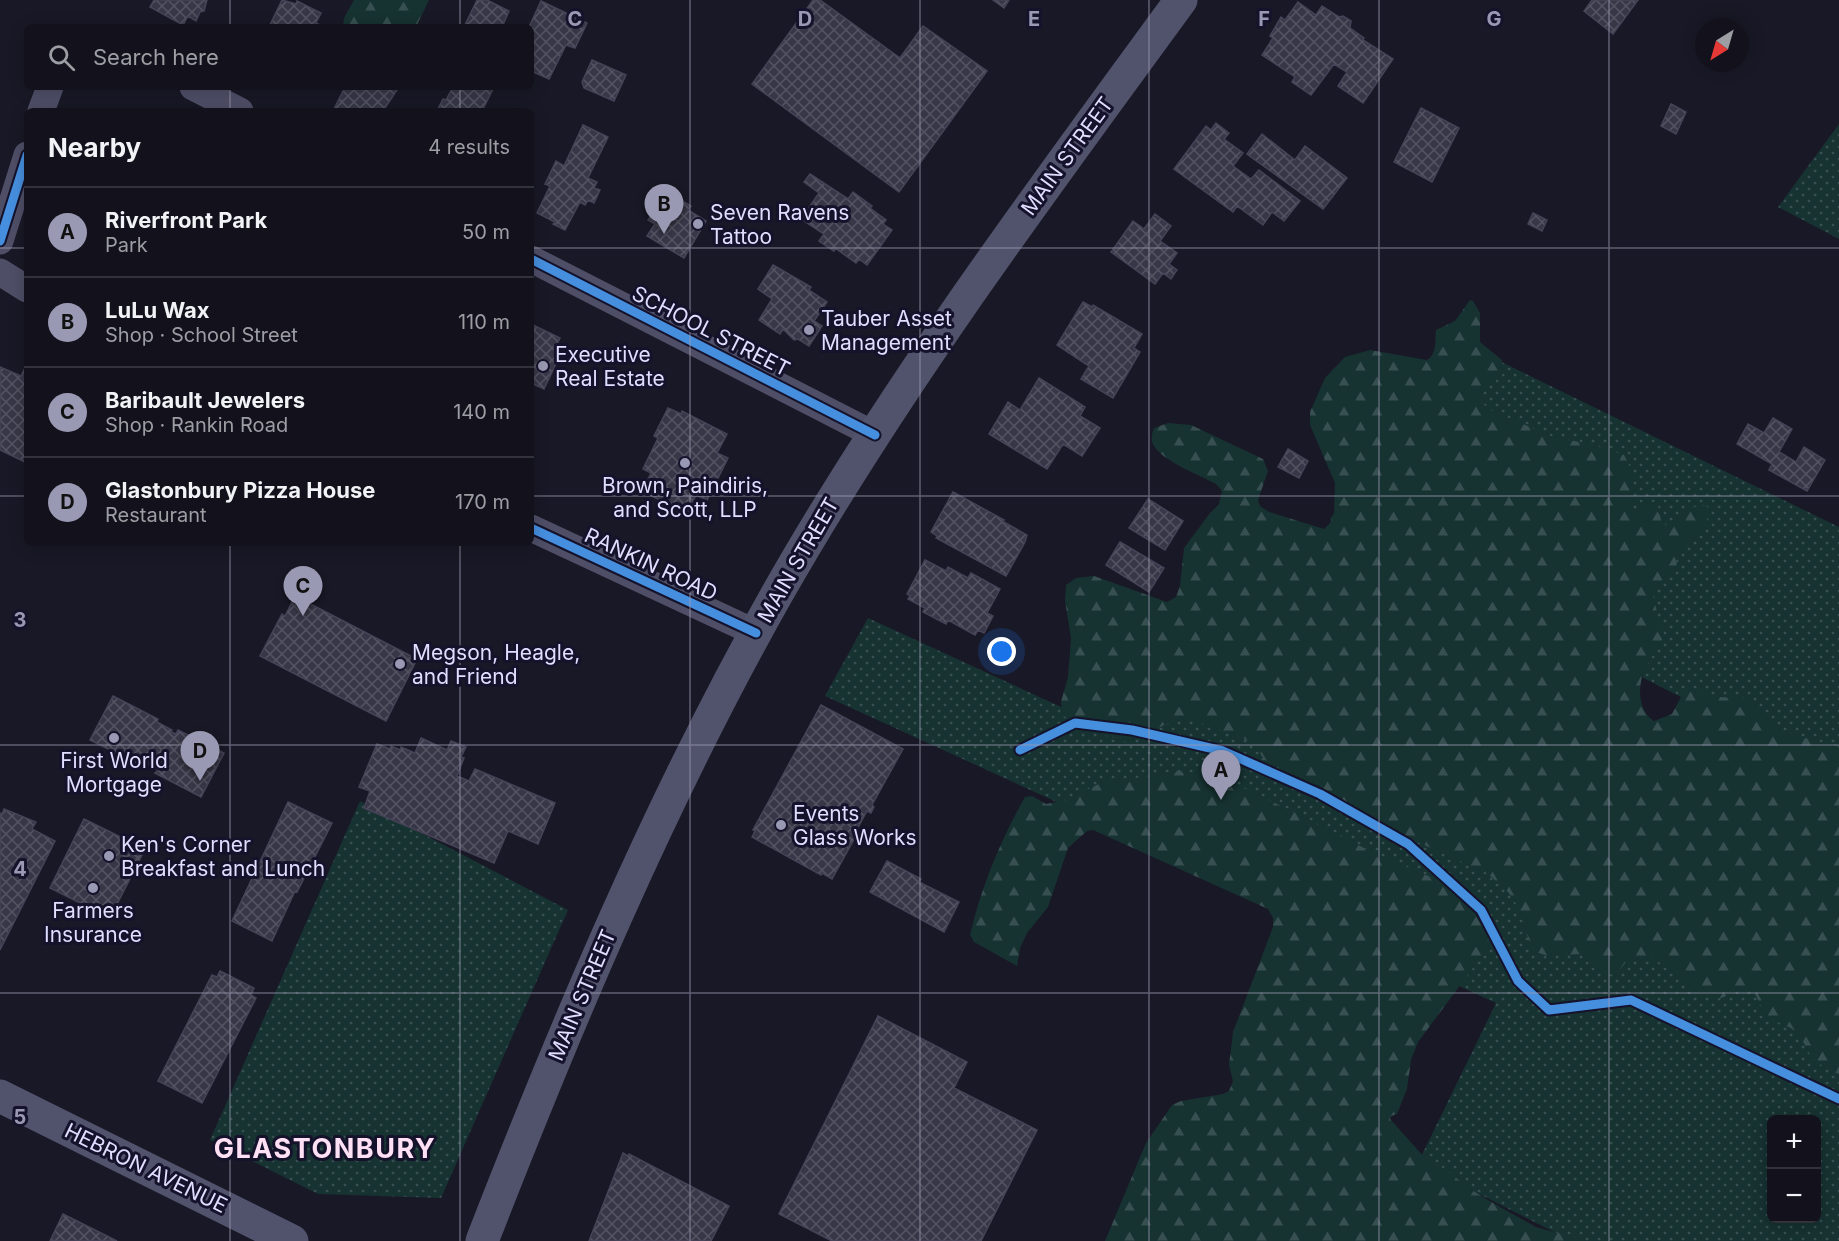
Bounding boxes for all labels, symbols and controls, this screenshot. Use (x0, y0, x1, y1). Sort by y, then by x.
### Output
text: C (568, 7, 582, 31)
text: D (798, 7, 812, 31)
text: E (1028, 7, 1040, 31)
text: F (1258, 7, 1270, 31)
text: G (1486, 7, 1502, 31)
north arrow (1695, 18, 1749, 72)
search box (24, 24, 534, 90)
icon: search (45, 41, 78, 74)
text: Search here (93, 44, 219, 70)
street label: MAIN STREET (1016, 92, 1118, 220)
text: Nearby (48, 132, 141, 163)
text: 4 results (428, 135, 510, 159)
pin: B (644, 184, 684, 234)
place label: Seven Ravens Tattoo (710, 200, 849, 249)
text: Riverfront Park (105, 207, 267, 233)
marker: Seven Ravens Tattoo (691, 217, 705, 231)
text: A (60, 220, 75, 244)
text: 50 m (462, 220, 510, 244)
text: Park (105, 233, 148, 257)
street label: SCHOOL STREET (628, 280, 794, 382)
text: LuLu Wax (105, 297, 210, 323)
place label: Tauber Asset Management (821, 306, 952, 355)
text: B (61, 310, 74, 334)
text: 110 m (458, 310, 510, 334)
text: Shop · School Street (105, 323, 298, 347)
marker: Tauber Asset Management (802, 323, 816, 337)
place label: Executive Real Estate (555, 342, 665, 391)
marker: Executive Real Estate (536, 359, 550, 373)
text: Baribault Jewelers (105, 387, 305, 413)
text: C (60, 400, 75, 424)
text: 140 m (453, 400, 510, 424)
text: Shop · Rankin Road (105, 413, 288, 437)
marker: Brown, Paindiris, and Scott, LLP (678, 456, 692, 470)
place label: Brown, Paindiris, and Scott, LLP (602, 473, 768, 522)
text: Glastonbury Pizza House (105, 477, 375, 503)
text: D (60, 490, 75, 514)
text: 170 m (455, 490, 510, 514)
street label: MAIN STREET (752, 493, 844, 627)
text: Restaurant (105, 503, 207, 527)
street label: RANKIN ROAD (581, 522, 721, 606)
pin: C (284, 566, 322, 616)
text: 3 (14, 608, 26, 632)
your location (987, 637, 1016, 666)
place label: Megson, Heagle, and Friend (412, 640, 580, 689)
marker: Megson, Heagle, and Friend (393, 657, 407, 671)
marker: First World Mortgage (107, 731, 121, 745)
pin: D (180, 732, 220, 781)
place label: First World Mortgage (60, 748, 168, 797)
pin: A (1202, 750, 1240, 800)
place label: Events Glass Works (793, 801, 917, 850)
marker: Events Glass Works (774, 818, 788, 832)
place label: Ken's Corner Breakfast and Lunch (121, 832, 325, 881)
marker: Ken's Corner Breakfast and Lunch (102, 849, 116, 863)
text: 4 (13, 857, 27, 881)
marker: Farmers Insurance (86, 881, 100, 895)
place label: Farmers Insurance (44, 898, 142, 947)
street label: MAIN STREET (543, 926, 621, 1064)
text: 5 (14, 1105, 26, 1129)
map controls (1767, 1115, 1821, 1223)
button: + (1767, 1115, 1821, 1169)
street label: HEBRON AVENUE (61, 1118, 231, 1218)
district label: GLASTONBURY (214, 1132, 436, 1165)
button: − (1767, 1169, 1821, 1223)

